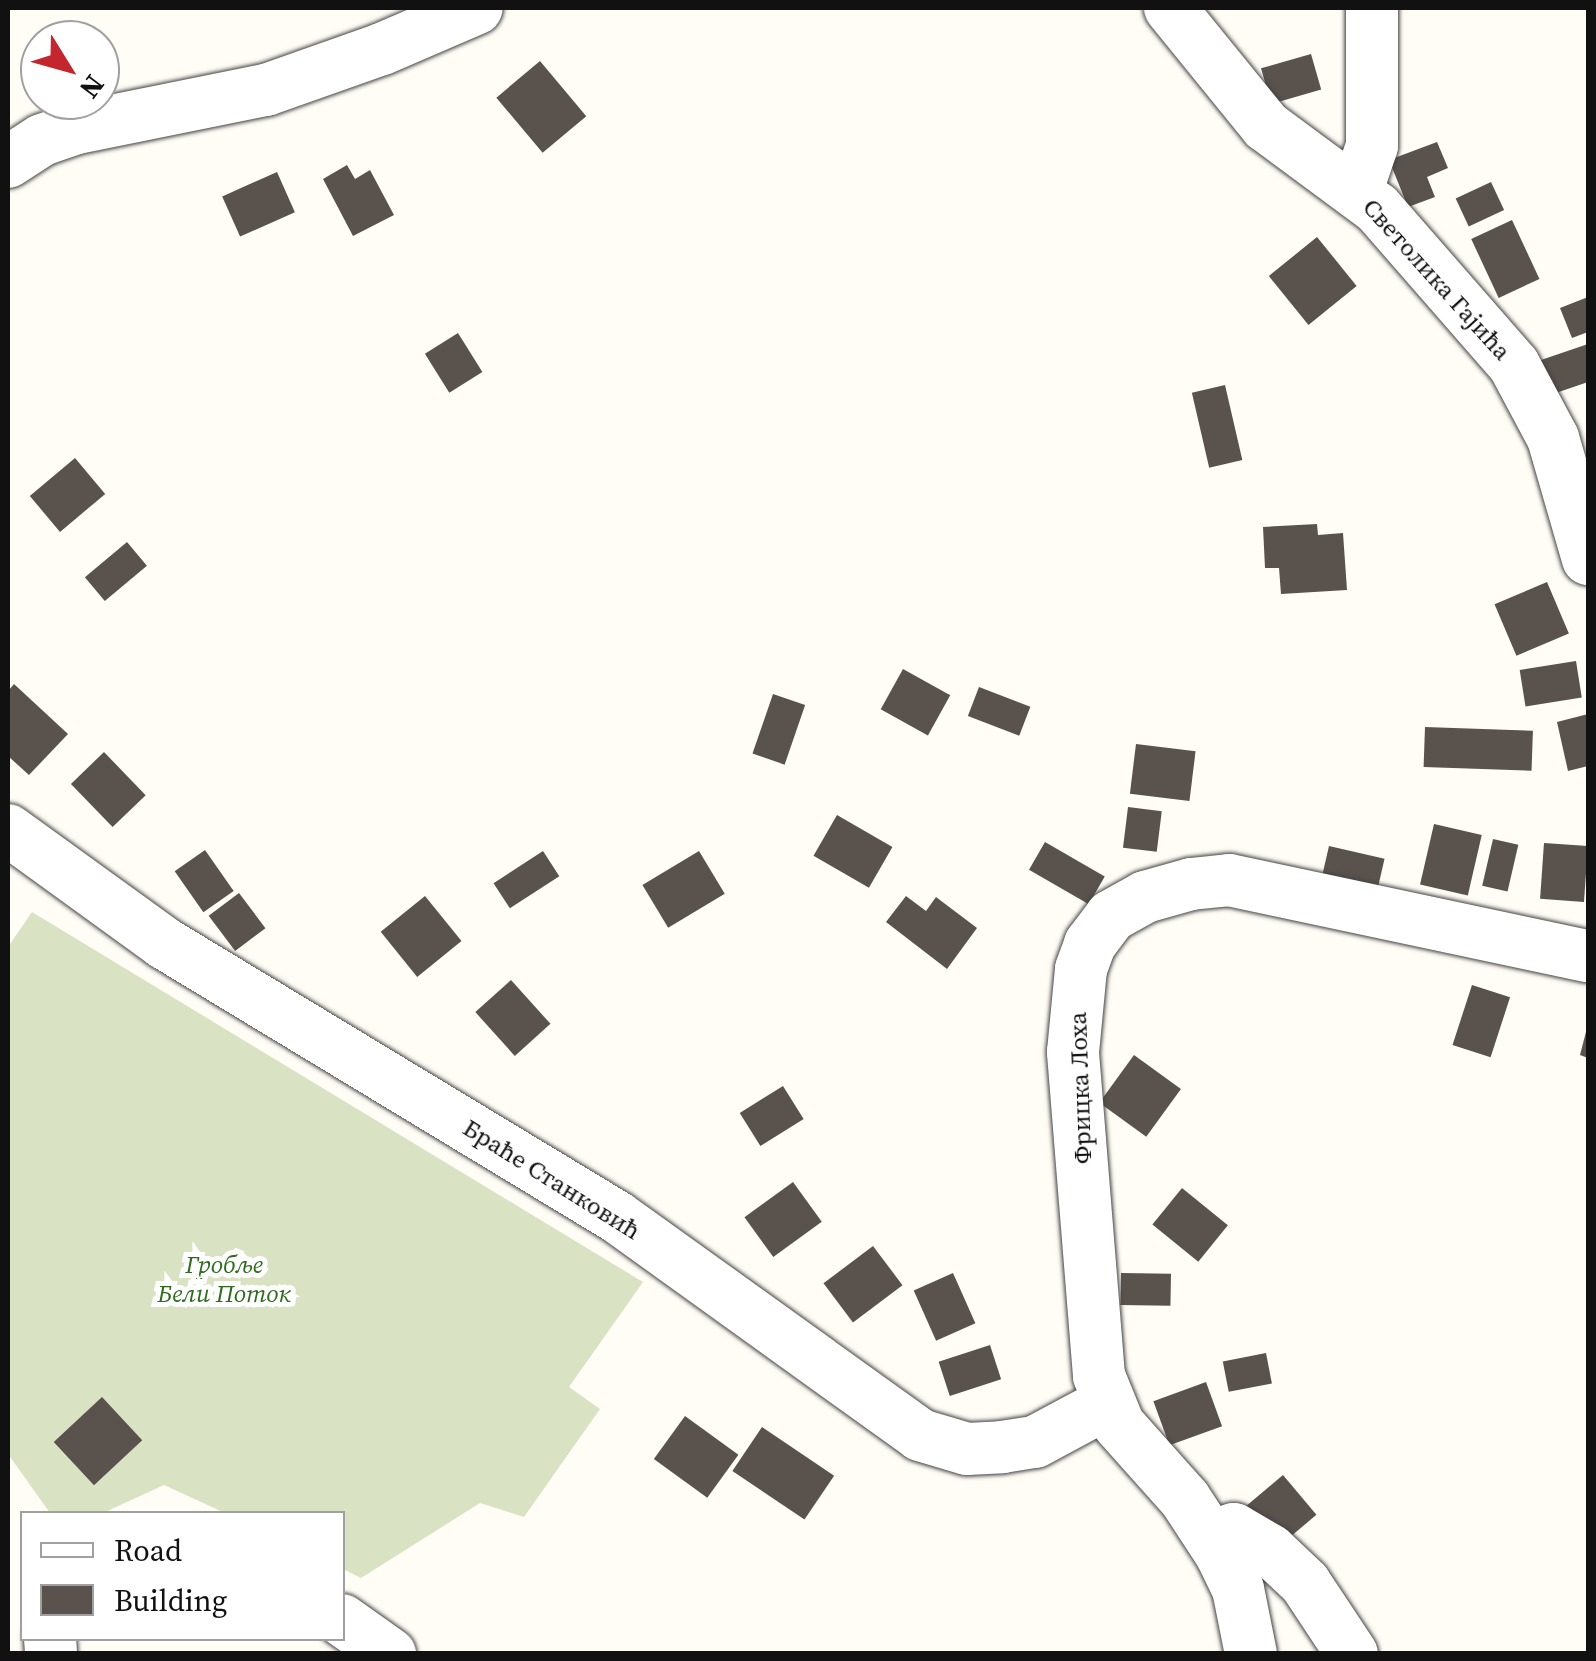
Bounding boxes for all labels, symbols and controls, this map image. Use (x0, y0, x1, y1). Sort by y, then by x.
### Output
north arrow (20, 20, 120, 120)
text: N (71, 67, 114, 106)
street label: Светолика Гајића (1357, 192, 1517, 366)
street label: Фрицка Лоха (1062, 1012, 1098, 1164)
street label: Браће Станковић (458, 1112, 646, 1246)
park label: Гробље Бели Поток (157, 1250, 291, 1309)
legend (20, 1511, 345, 1641)
text: Road (114, 1530, 182, 1571)
text: Building (114, 1580, 227, 1621)

